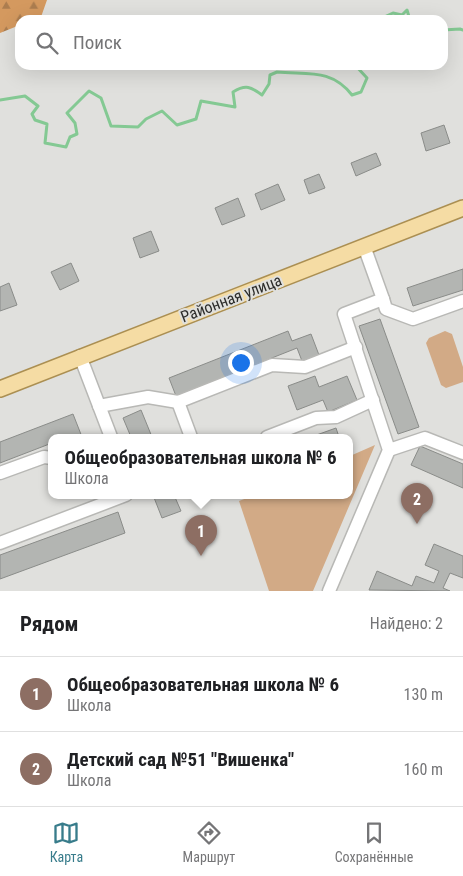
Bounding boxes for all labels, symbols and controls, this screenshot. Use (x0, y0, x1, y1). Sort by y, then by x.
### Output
search box (15, 15, 448, 70)
icon: search (33, 29, 61, 57)
text: Поиск (73, 31, 122, 54)
street label: Районная улица (178, 270, 284, 326)
your location (228, 350, 254, 376)
popup (48, 434, 353, 499)
text: Общеобразовательная школа № 6 (64, 446, 337, 469)
text: Школа (64, 469, 109, 488)
pin: 2 (401, 483, 433, 524)
pin: 1 (185, 515, 217, 556)
text: Рядом (20, 612, 79, 636)
text: Найдено: 2 (370, 614, 443, 633)
text: Общеобразовательная школа № 6 (67, 673, 339, 696)
text: 1 (32, 685, 40, 704)
text: 130 m (404, 685, 443, 704)
text: Школа (67, 696, 111, 715)
text: Детский сад №51 "Вишенка" (67, 748, 294, 771)
text: 2 (32, 760, 40, 779)
text: 160 m (404, 760, 443, 779)
text: Школа (67, 771, 111, 790)
tab: Карта (50, 819, 83, 865)
tab: Маршрут (183, 819, 235, 865)
tab: Сохранённые (335, 819, 413, 865)

